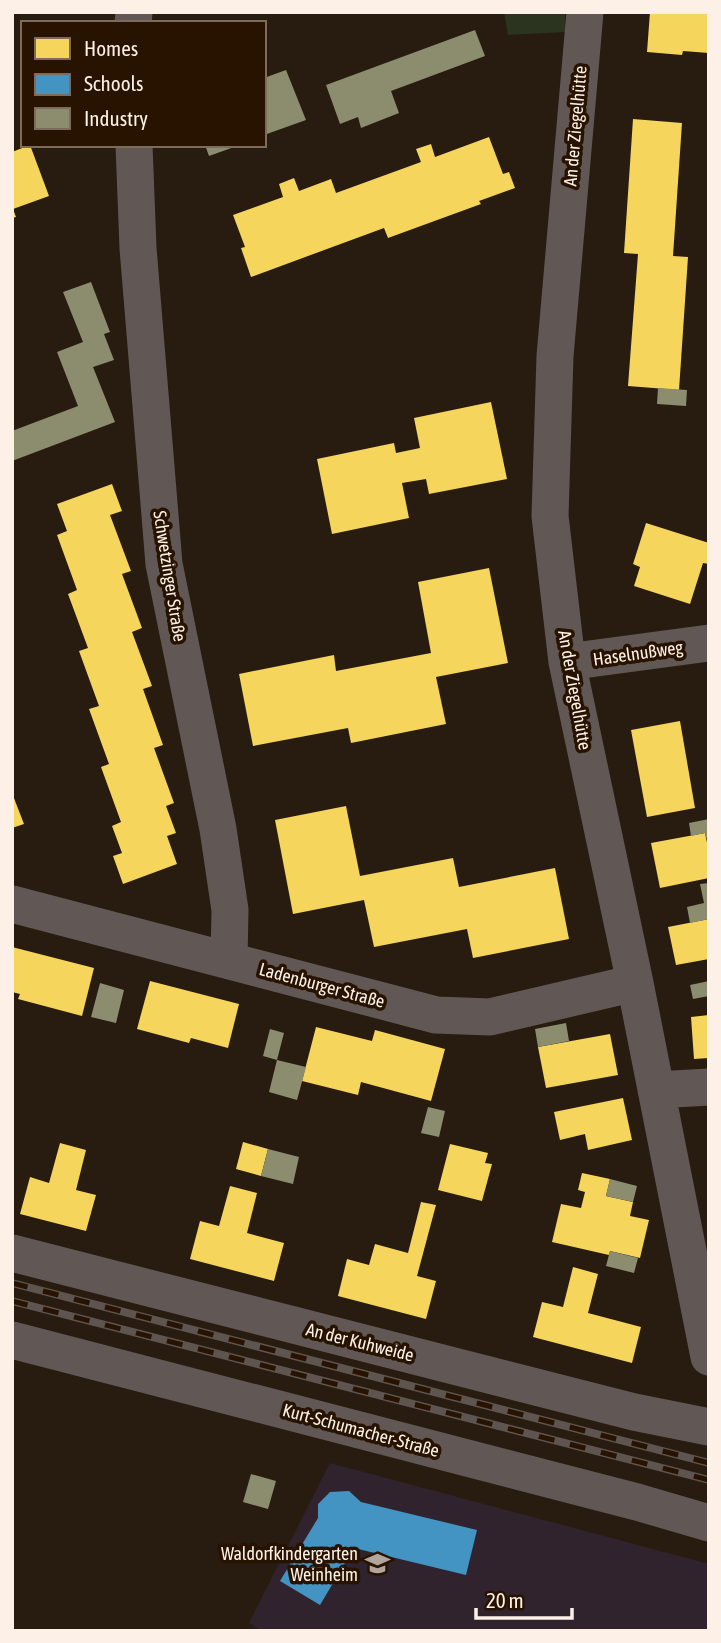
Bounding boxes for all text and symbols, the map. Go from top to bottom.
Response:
legend [21,21,266,147]
text: Homes [84,36,138,60]
street label: An der Ziegelhütte [559,65,591,187]
text: Schools [84,71,144,95]
text: Industry [84,106,148,130]
street label: Schwetzinger Straße [149,509,191,643]
street label: An der Ziegelhütte [554,629,596,751]
street label: Haselnußweg [592,636,685,670]
street label: Ladenburger Straße [257,958,387,1012]
street label: An der Kuhweide [304,1318,416,1366]
street label: Kurt-Schumacher-Straße [280,1399,442,1461]
place label: Waldorfkindergarten Weinheim [221,1543,358,1585]
school or university icon: Waldorfkindergarten Weinheim [364,1549,392,1577]
scale bar [476,1576,572,1620]
text: 20 m [486,1588,524,1612]

